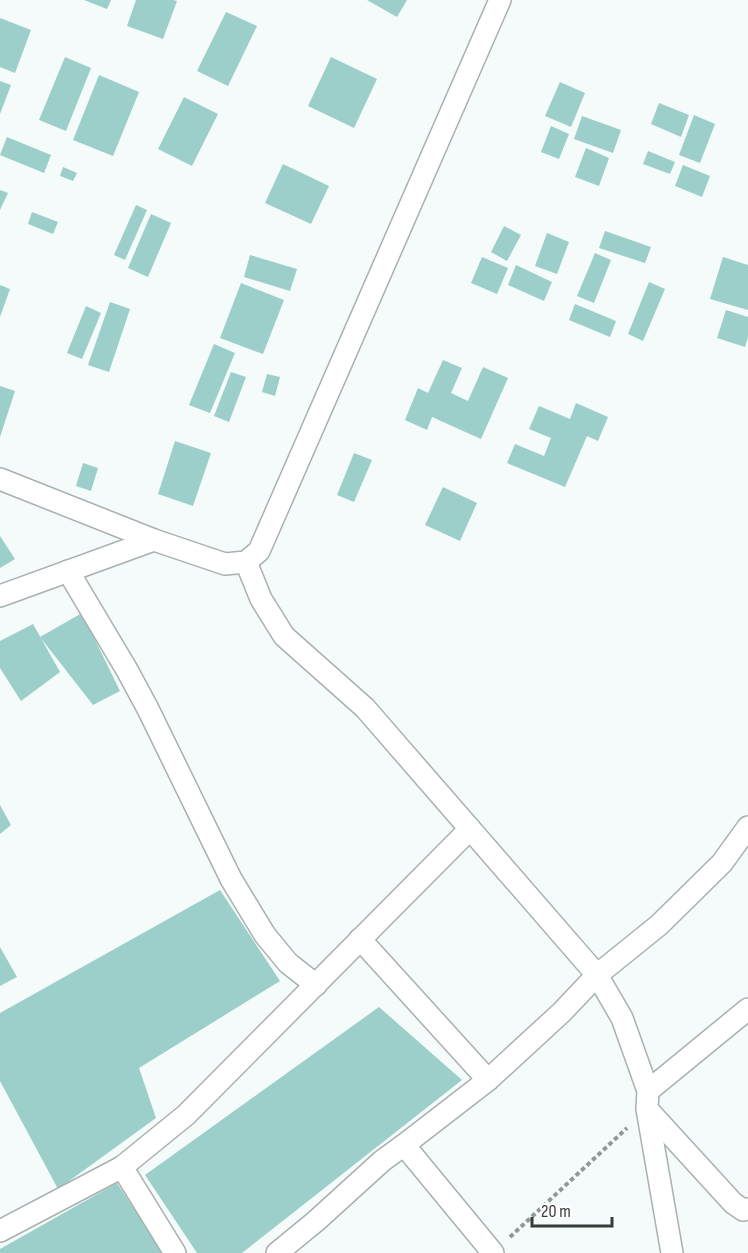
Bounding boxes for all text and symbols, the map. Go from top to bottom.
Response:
scale bar [532,1190,612,1228]
text: 20 m [541,1201,571,1222]

